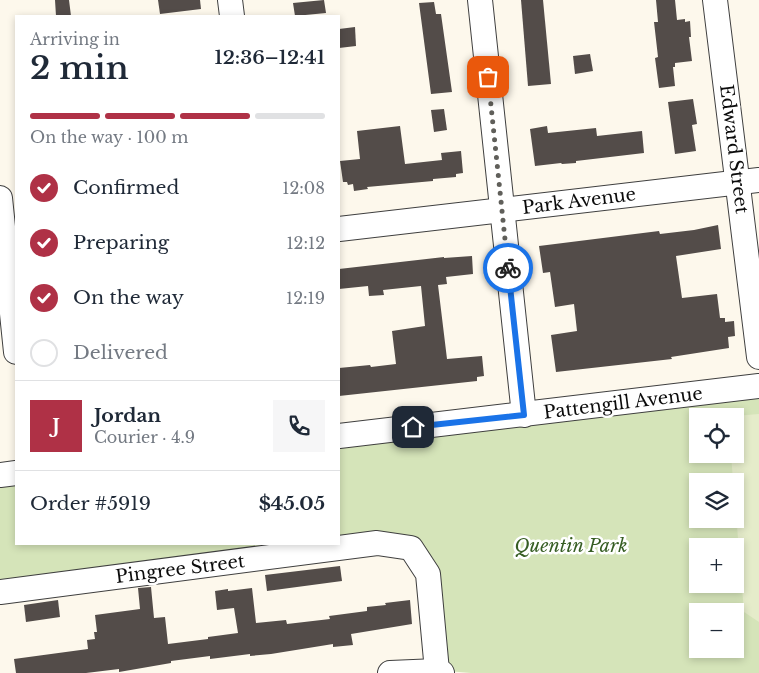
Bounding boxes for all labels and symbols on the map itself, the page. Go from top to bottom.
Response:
pin [467,56,509,98]
street label: Edward Street [715,83,753,215]
street label: Park Avenue [521,183,637,219]
courier [483,243,533,293]
street label: Pattengill Avenue [542,382,704,424]
pin [392,406,434,448]
park label: Quentin Park [515,535,627,557]
street label: Pingree Street [114,550,246,588]

